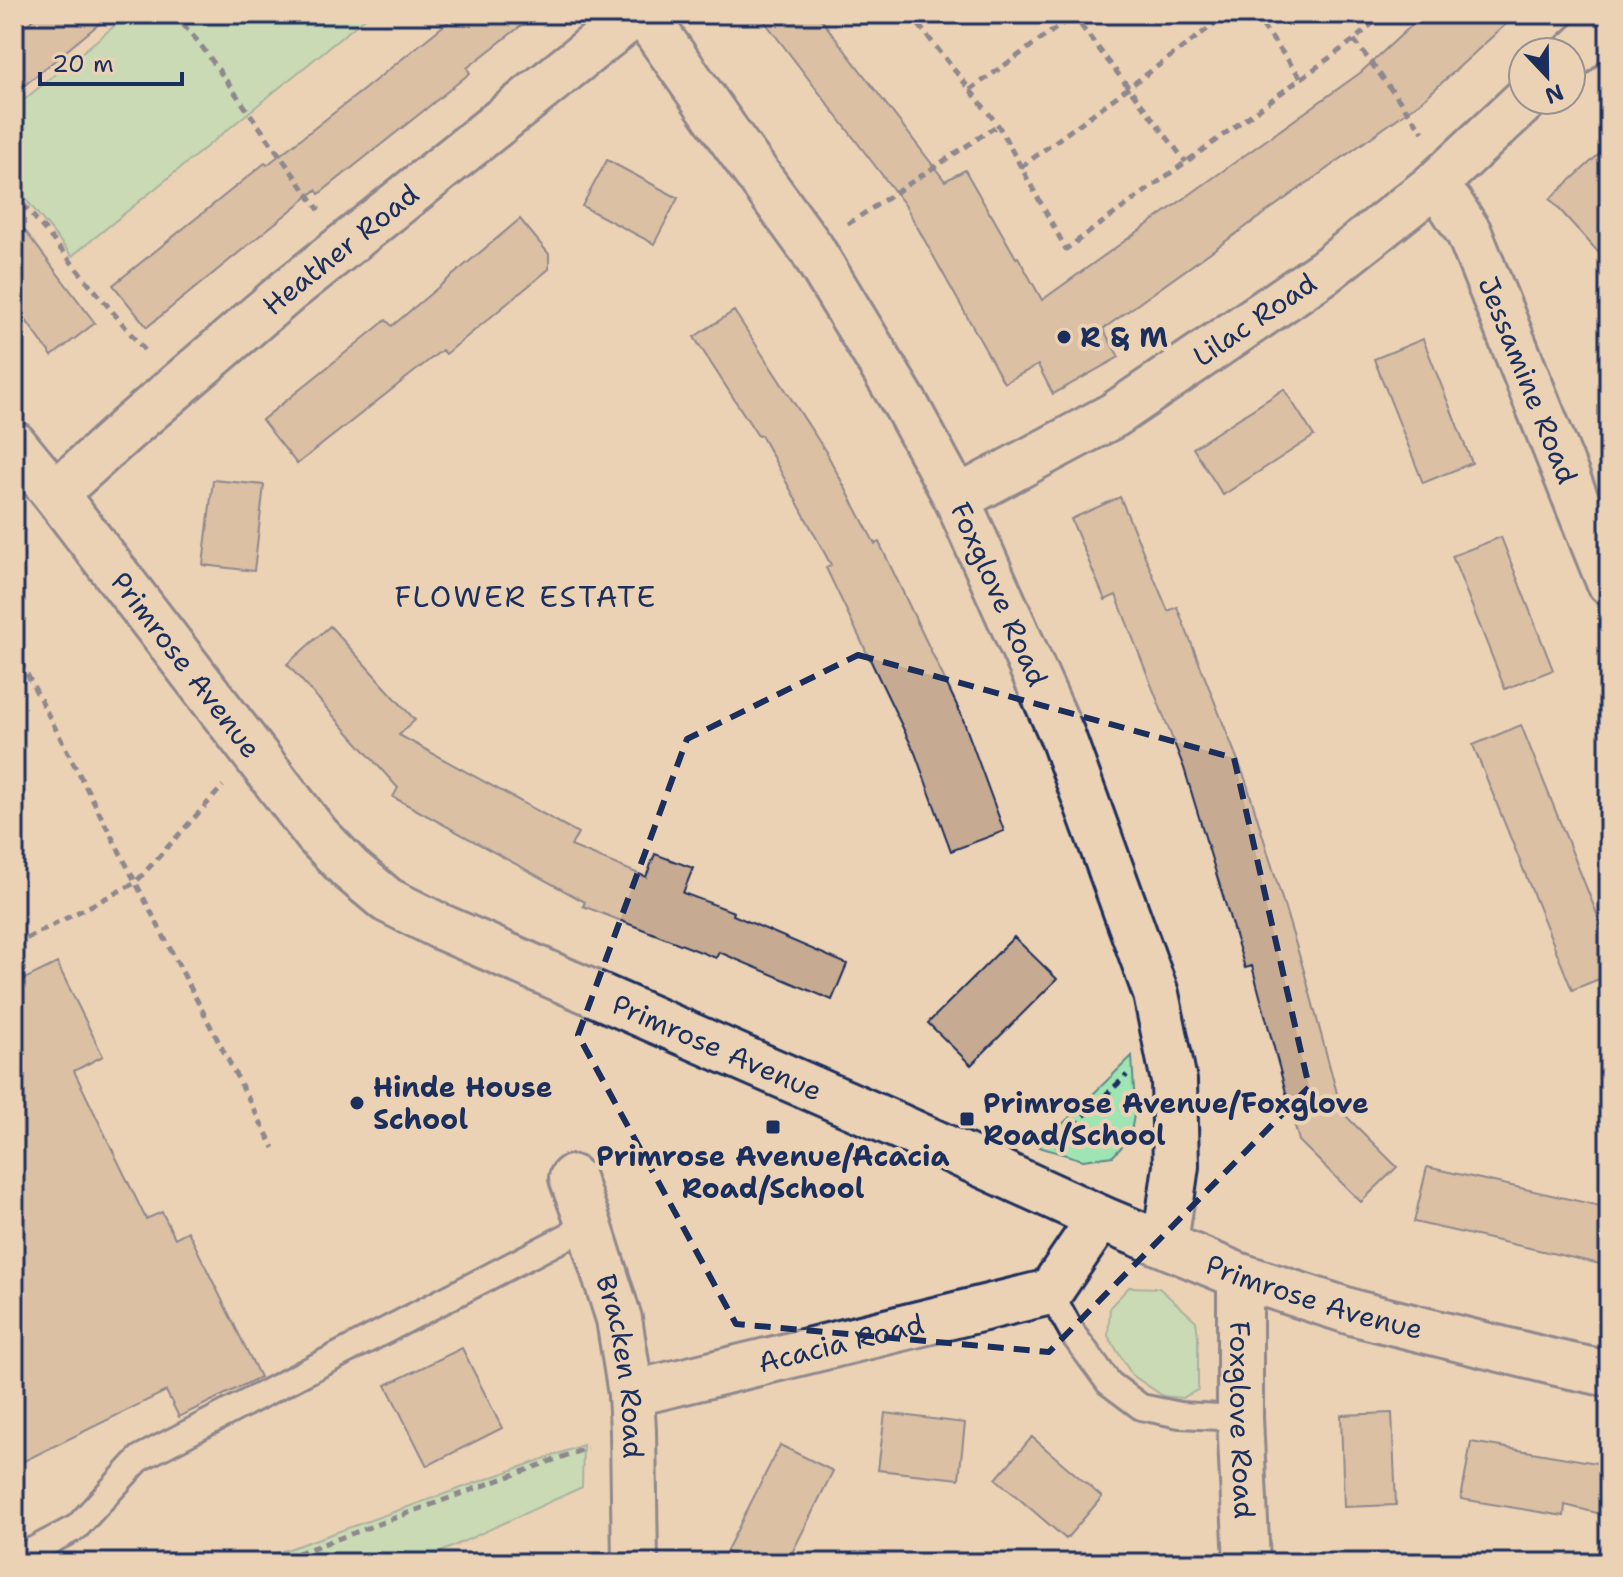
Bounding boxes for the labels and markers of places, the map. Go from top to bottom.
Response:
place label: R & M [1080,318,1168,356]
marker: R & M [1055,328,1073,346]
place label: Hinde House School [373,1068,553,1138]
place label: Primrose Avenue/Foxglove Road/School [983,1084,1369,1154]
marker: Hinde House School [348,1094,366,1112]
marker: Primrose Avenue/Foxglove Road/School [958,1110,976,1128]
marker: Primrose Avenue/Acacia Road/School [764,1118,782,1136]
place label: Primrose Avenue/Acacia Road/School [596,1137,950,1207]

